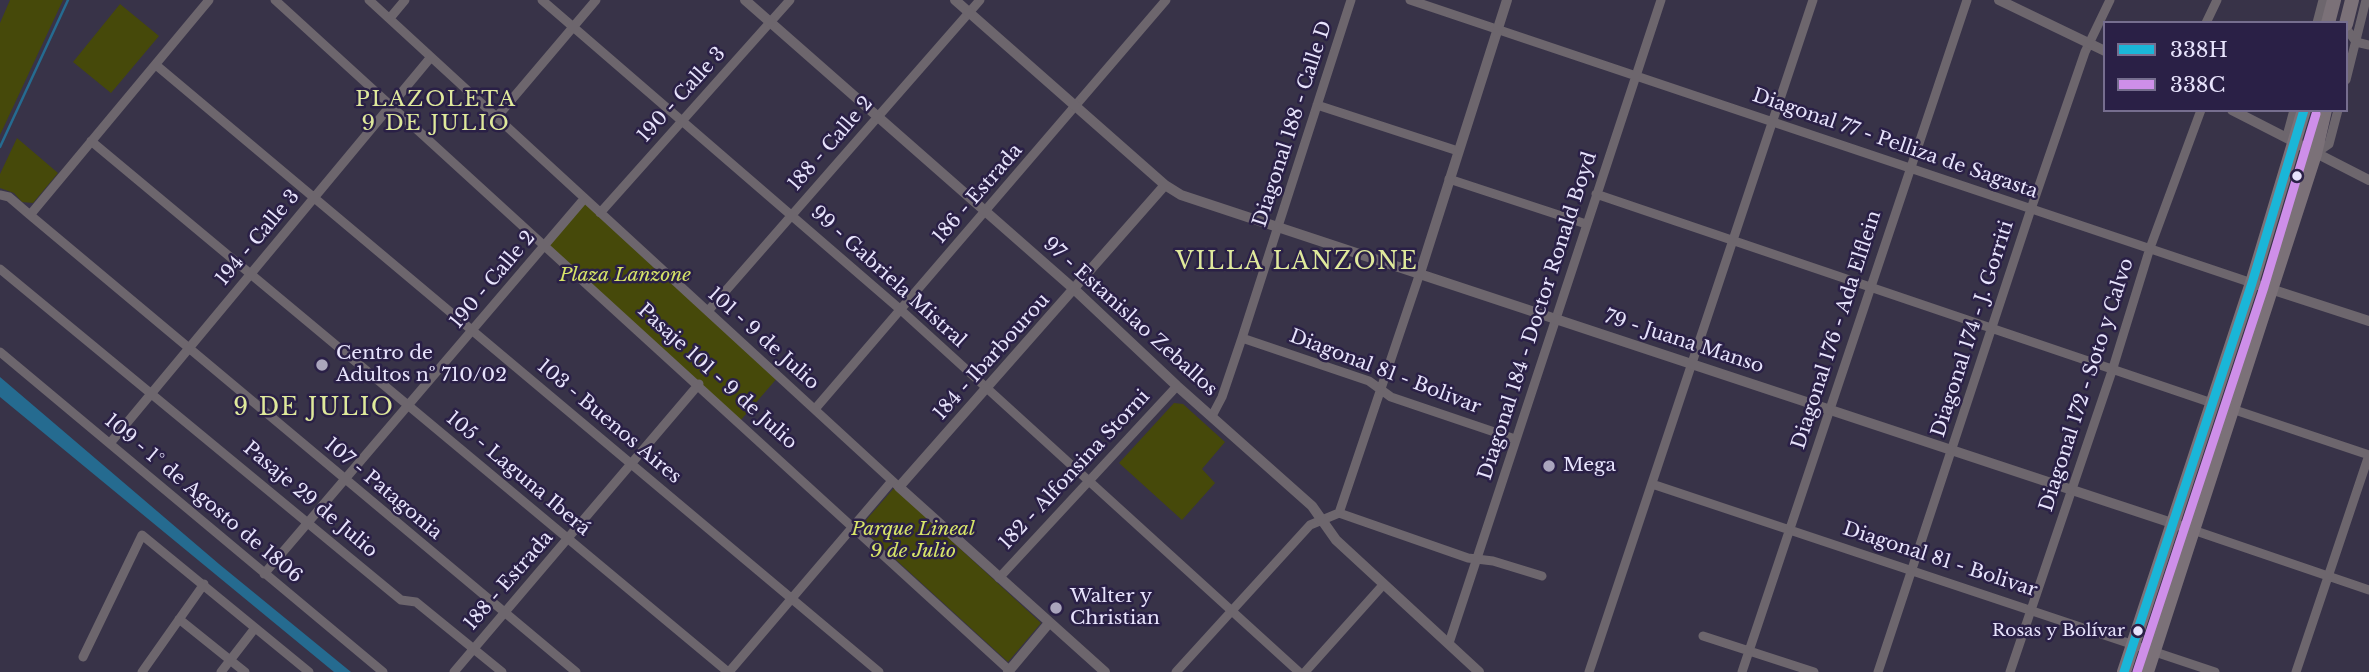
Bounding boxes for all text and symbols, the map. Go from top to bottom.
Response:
street label: Diagonal 188 - Calle D [1249,18,1337,230]
legend [2103,21,2348,112]
text: 338H [2170,37,2228,63]
street label: 190 - Calle 3 [633,43,731,147]
text: 338C [2170,72,2225,98]
street label: Diagonal 77 - Pelliza de Sagasta [1749,84,2041,204]
district label: PLAZOLETA 9 DE JULIO [356,87,516,137]
street label: 188 - Calle 2 [784,92,878,196]
street label: 186 - Estrada [929,140,1027,248]
street label: Diagonal 184 - Doctor Ronald Boyd [1474,149,1602,483]
unlabelled marker [2290,169,2304,183]
street label: 194 - Calle 3 [211,186,305,290]
street label: 99 - Gabriela Mistral [806,201,970,353]
street label: Diagonal 176 - Ada Elflein [1788,208,1886,452]
street label: Diagonal 174 - J. Gorriti [1927,218,2019,440]
street label: 190 - Calle 2 [446,227,540,333]
street label: 97 - Estanislao Zeballos [1038,233,1222,401]
district label: VILLA LANZONE [1177,249,1417,277]
street label: Diagonal 172 - Soto y Calvo [2035,255,2139,515]
park label: Plaza Lanzone [559,265,691,287]
street label: 101 - 9 de Julio [703,283,823,395]
street label: 184 - Ibarbourou [929,289,1055,425]
street label: Pasaje 101 - 9 de Julio [633,299,801,455]
street label: 79 - Juana Manso [1601,305,1767,379]
street label: Diagonal 81 - Bolivar [1286,325,1484,419]
place label: Centro de Adultos nº 710/02 [336,343,507,387]
street label: 103 - Buenos Aires [532,355,686,489]
marker: Centro de Adultos nº 710/02 [314,357,330,373]
street label: 182 - Alfonsina Storni [995,385,1155,555]
district label: 9 DE JULIO [235,395,393,423]
street label: 105 - Laguna Iberá [441,407,595,541]
street label: 109 - 1° de Agosto de 1806 [100,410,306,588]
street label: 107 - Patagonia [320,433,446,545]
street label: Pasaje 29 de Julio [238,437,382,563]
place label: Mega [1563,455,1616,477]
marker: Mega [1541,458,1557,474]
street label: Diagonal 81 - Bolivar [1840,518,2040,602]
park label: Parque Lineal 9 de Julio [851,519,975,563]
street label: 188 - Estrada [460,527,558,635]
place label: Walter y Christian [1070,586,1160,630]
marker: Walter y Christian [1048,600,1064,616]
place label: Rosas y Bolívar [1992,621,2125,641]
marker: Rosas y Bolívar [2131,624,2145,638]

